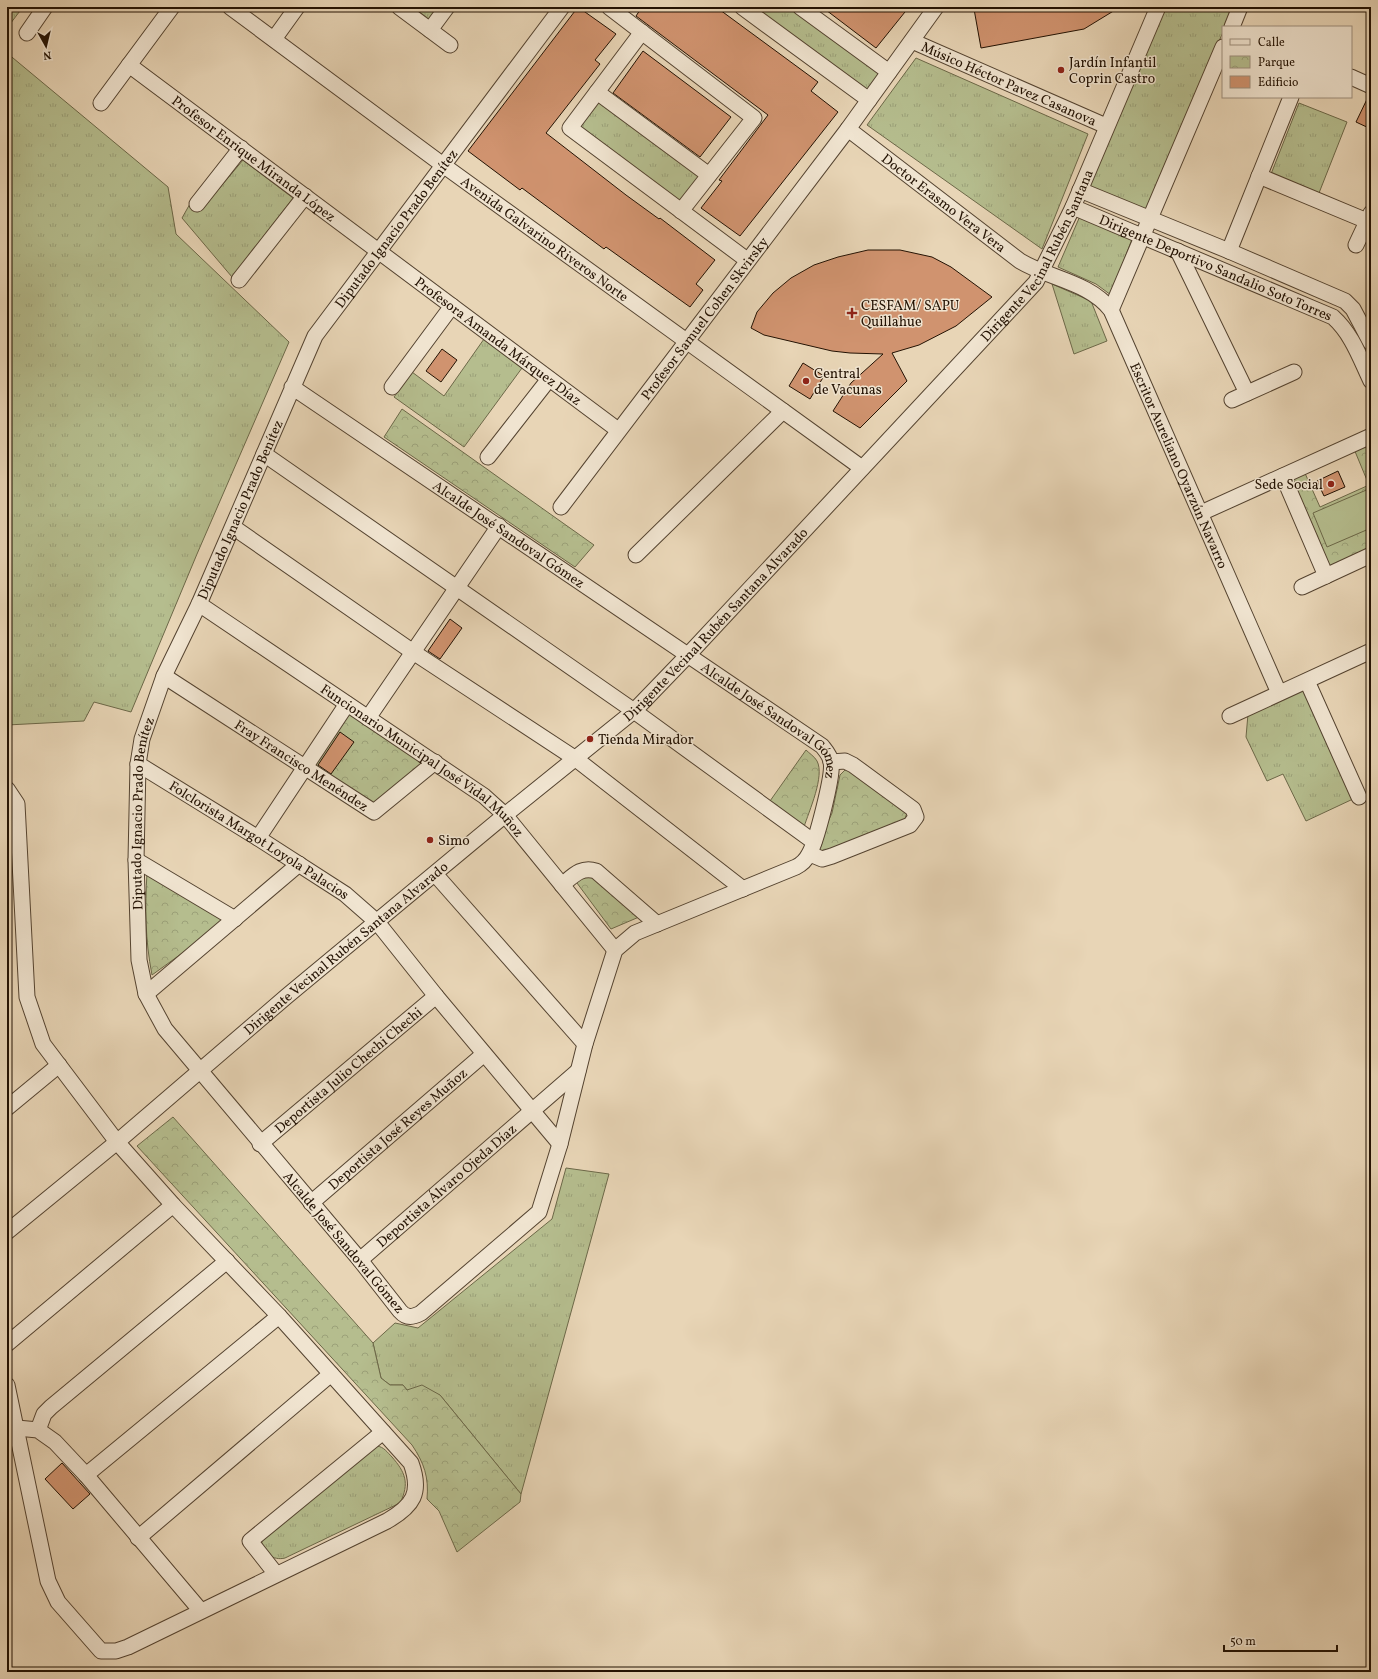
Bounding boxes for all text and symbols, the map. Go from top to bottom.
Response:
north arrow [26,26,66,66]
legend [1222,26,1352,98]
text: Calle [1258,35,1285,51]
street label: Músico Héctor Pavez Casanova [918,38,1099,132]
text: N [42,46,52,62]
place label: Jardín Infantil Coprin Castro [1069,54,1156,89]
text: Parque [1258,55,1295,71]
marker: Jardín Infantil Coprin Castro [1056,65,1066,75]
text: Edificio [1258,75,1298,91]
street label: Profesor Enrique Miranda López [167,92,339,227]
street label: Diputado Ignacio Prado Benítez [331,146,463,313]
street label: Doctor Erasmo Vera Vera [877,150,1009,258]
street label: Dirigente Vecinal Rubén Santana [977,167,1099,347]
street label: Avenida Galvarino Riveros Norte [456,173,632,307]
street label: Dirigente Deportivo Sandalio Soto Torres [1096,211,1335,326]
street label: Profesor Samuel Cohen Skvirsky [637,233,774,405]
street label: Profesora Amanda Márquez Díaz [410,273,585,410]
place label: CESFAM/ SAPU Quillahue [861,297,959,332]
marker: CESFAM/ SAPU Quillahue [846,307,858,319]
street label: Escritor Aureliano Oyarzún Navarro [1124,360,1231,572]
place label: Central de Vacunas [814,365,882,400]
marker: Central de Vacunas [801,376,811,386]
street label: Diputado Ignacio Prado Benítez [194,417,288,603]
place label: Sede Social [1254,476,1323,495]
street label: Alcalde José Sandoval Gómez [428,477,588,593]
marker: Sede Social [1326,479,1336,489]
street label: Dirigente Vecinal Rubén Santana Alvarado [620,524,813,727]
street label: Alcalde José Sandoval Gómez [697,659,840,780]
street label: Funcionario Municipal José Vidal Muñoz [316,680,527,842]
street label: Diputado Ignacio Prado Benítez [128,715,160,910]
street label: Fray Francisco Menéndez [230,716,371,817]
place label: Tienda Mirador [598,731,694,750]
marker: Tienda Mirador [585,734,595,744]
street label: Folclorista Margot Loyola Palacios [165,777,353,904]
place label: Simo [438,832,470,851]
marker: Simo [425,835,435,845]
street label: Dirigente Vecinal Rubén Santana Alvarado [240,858,453,1040]
street label: Deportista Julio Chechi Chechi [271,1004,427,1139]
street label: Deportista José Reyes Muñoz [325,1065,472,1195]
street label: Deportista Álvaro Ojeda Díaz [373,1120,521,1252]
street label: Alcalde José Sandoval Gómez [278,1168,408,1318]
scale bar [1224,1627,1337,1653]
text: 50 m [1230,1634,1256,1650]

